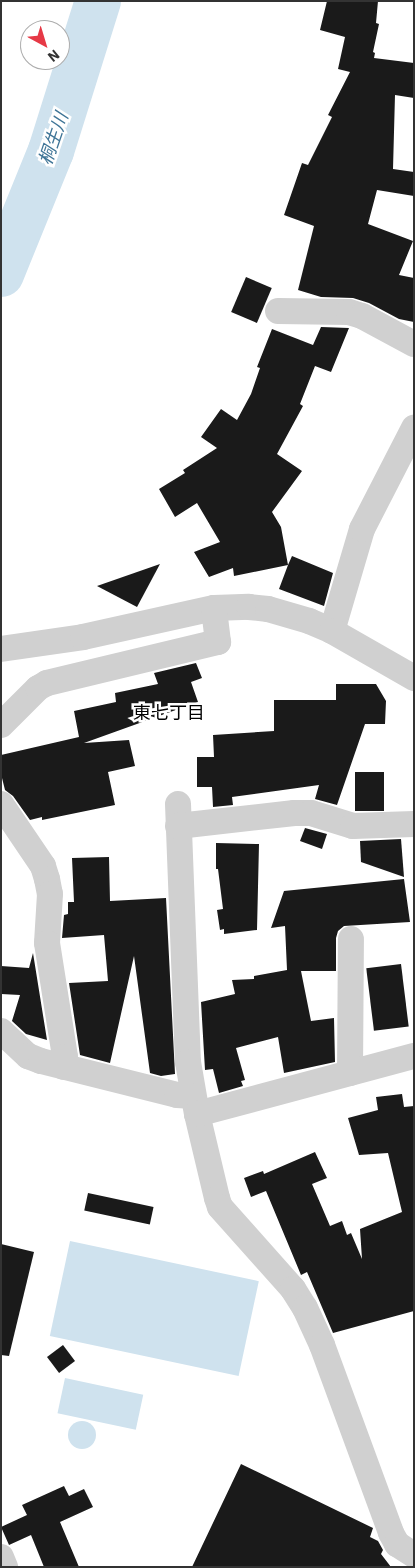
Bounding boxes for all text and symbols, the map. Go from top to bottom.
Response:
north arrow [20,20,70,70]
text: N [44,46,63,66]
water label: 桐生川 [35,110,73,168]
district label: 東七丁目 [133,702,205,724]

